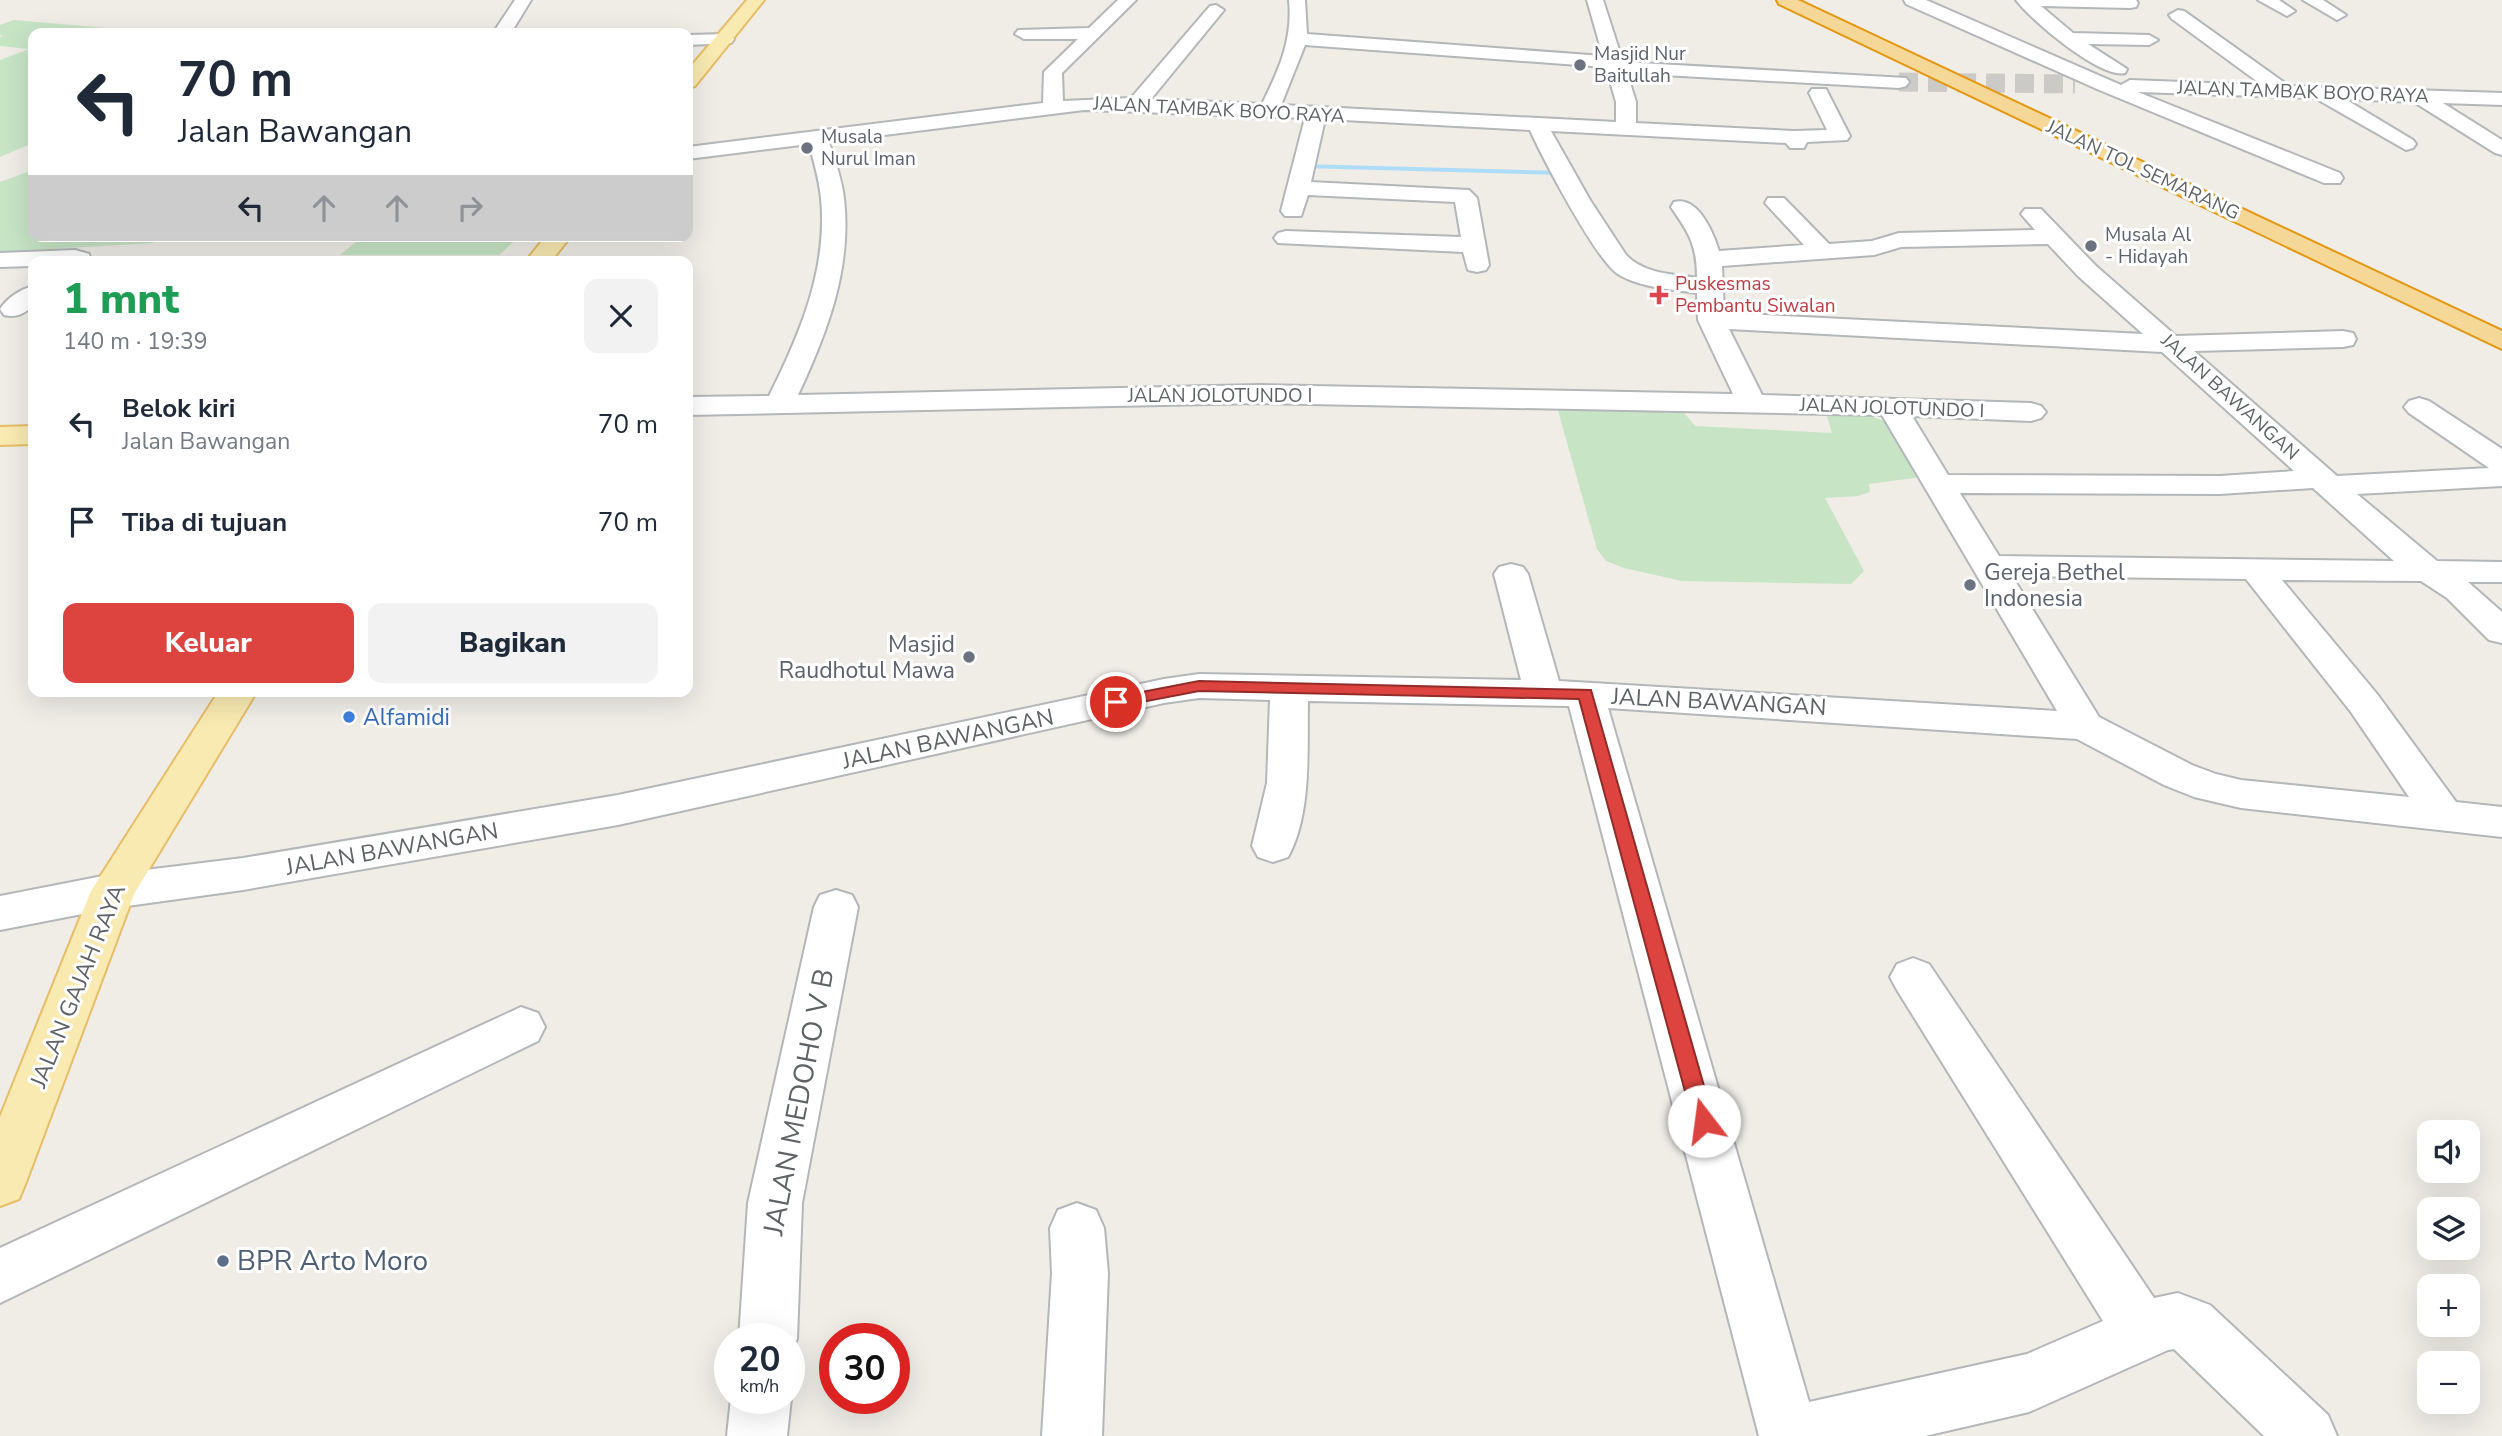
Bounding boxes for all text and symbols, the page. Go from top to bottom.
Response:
place label: Masjid Nur Baitullah [1594,41,1686,89]
text: 70 m [178,46,293,113]
icon: left [63,56,154,147]
marker: Masjid Nur Baitullah [1572,57,1588,73]
street label: JALAN TAMBAK BOYO RAYA [2176,75,2429,109]
street label: JALAN TAMBAK BOYO RAYA [1092,90,1346,130]
text: Jalan Bawangan [178,110,412,153]
street label: JALAN TOL SEMARANG [2041,113,2244,226]
place label: Musala Nurul Iman [821,124,916,172]
marker: Musala Nurul Iman [799,140,815,156]
icon: left [232,189,270,227]
icon: ahead [305,189,343,227]
icon: ahead [378,189,416,227]
icon: right [451,189,489,227]
place label: Musala Al - Hidayah [2105,222,2192,270]
marker: Musala Al - Hidayah [2083,238,2099,254]
text: 1 mnt [63,271,179,328]
place label: Puskesmas Pembantu Siwalan [1675,271,1836,319]
button: close [584,279,658,353]
marker: Puskesmas Pembantu Siwalan [1649,285,1669,305]
text: 140 m · 19:39 [63,326,208,357]
street label: JALAN BAWANGAN [2155,327,2305,466]
street label: JALAN JOLOTUNDO I [1127,383,1312,409]
text: Belok kiri [122,391,235,426]
street label: JALAN JOLOTUNDO I [1798,392,1985,424]
icon: left [63,405,101,443]
text: 70 m [598,407,658,442]
text: Jalan Bawangan [122,426,290,457]
icon: arrive [63,503,101,541]
text: Tiba di tujuan [122,505,287,540]
text: 70 m [598,505,658,540]
place label: Gereja Bethel Indonesia [1984,557,2125,614]
marker: Gereja Bethel Indonesia [1962,577,1978,593]
button: Keluar [63,603,354,683]
button: Bagikan [368,603,658,683]
place label: Masjid Raudhotul Mawa [779,629,955,686]
marker: Masjid Raudhotul Mawa [961,649,977,665]
pin [1086,672,1146,732]
street label: JALAN BAWANGAN [1610,681,1827,723]
icon: arrive [1097,683,1135,721]
street label: JALAN BAWANGAN [839,701,1056,777]
place label: Alfamidi [363,702,450,733]
marker: Alfamidi [341,709,357,725]
street label: JALAN BAWANGAN [282,815,501,883]
street label: JALAN GAJAH RAYA [23,879,133,1093]
street label: JALAN MEDOHO V B [754,966,843,1239]
position arrow [1667,1084,1741,1158]
map controls [2417,1120,2480,1414]
button: sound [2417,1120,2480,1183]
button: layers [2417,1197,2480,1260]
place label: BPR Arto Moro [237,1242,428,1280]
marker: BPR Arto Moro [215,1253,231,1269]
button: + [2417,1274,2480,1337]
speed limit sign: 30 [819,1323,910,1414]
text: 20 [738,1336,781,1383]
button: − [2417,1351,2480,1414]
text: km/h [740,1374,779,1398]

